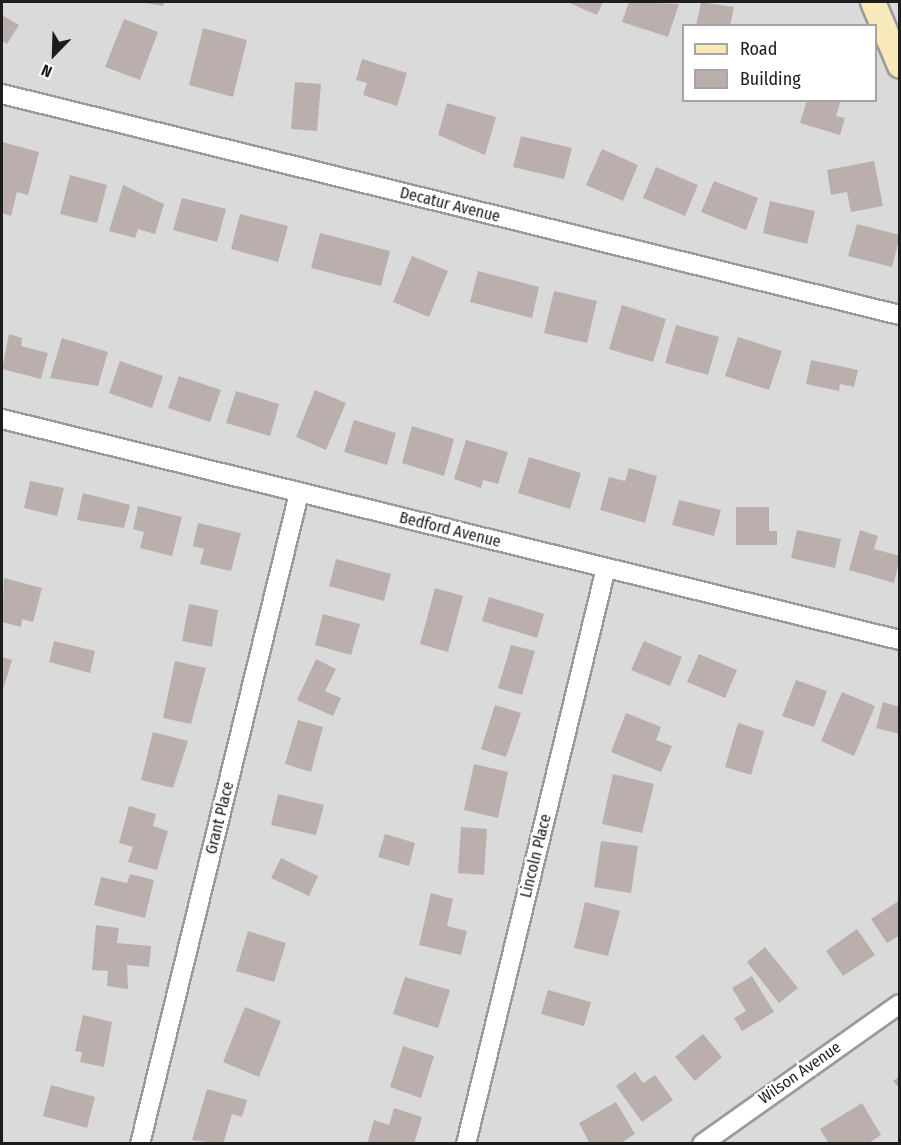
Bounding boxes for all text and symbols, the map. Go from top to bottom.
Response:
north arrow [24,24,84,84]
legend [682,24,877,102]
text: Road [740,38,777,60]
text: N [39,60,55,82]
text: Building [740,68,801,90]
street label: Decatur Avenue [398,183,502,227]
street label: Bedford Avenue [397,508,503,552]
street label: Grant Place [202,780,238,856]
street label: Lincoln Place [516,812,556,900]
street label: Wilson Avenue [755,1038,845,1108]

